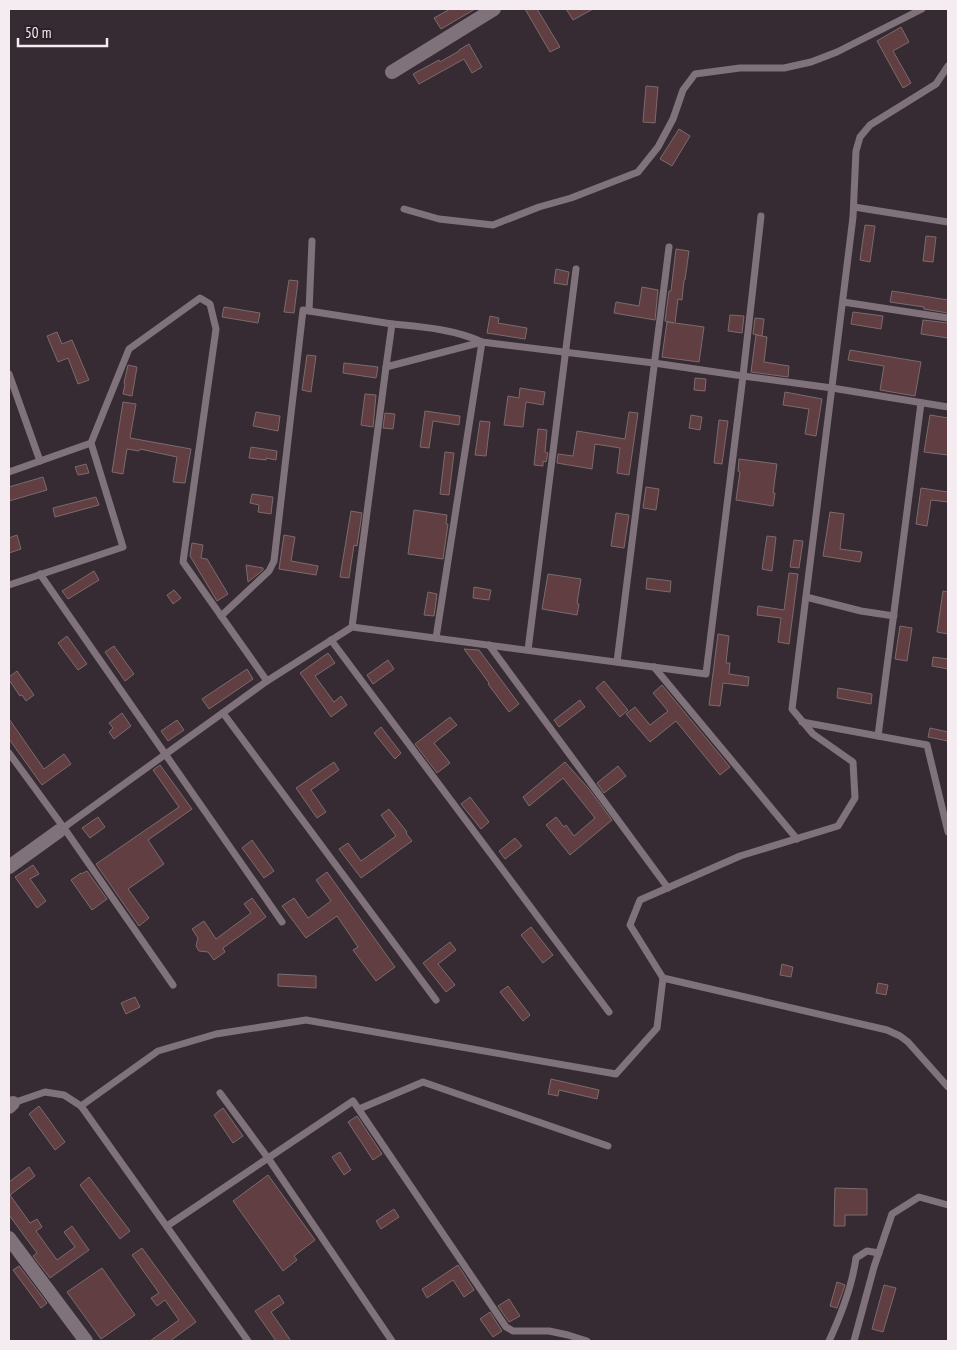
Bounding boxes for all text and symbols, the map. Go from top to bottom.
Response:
scale bar [18,15,106,47]
text: 50 m [25,23,51,42]

